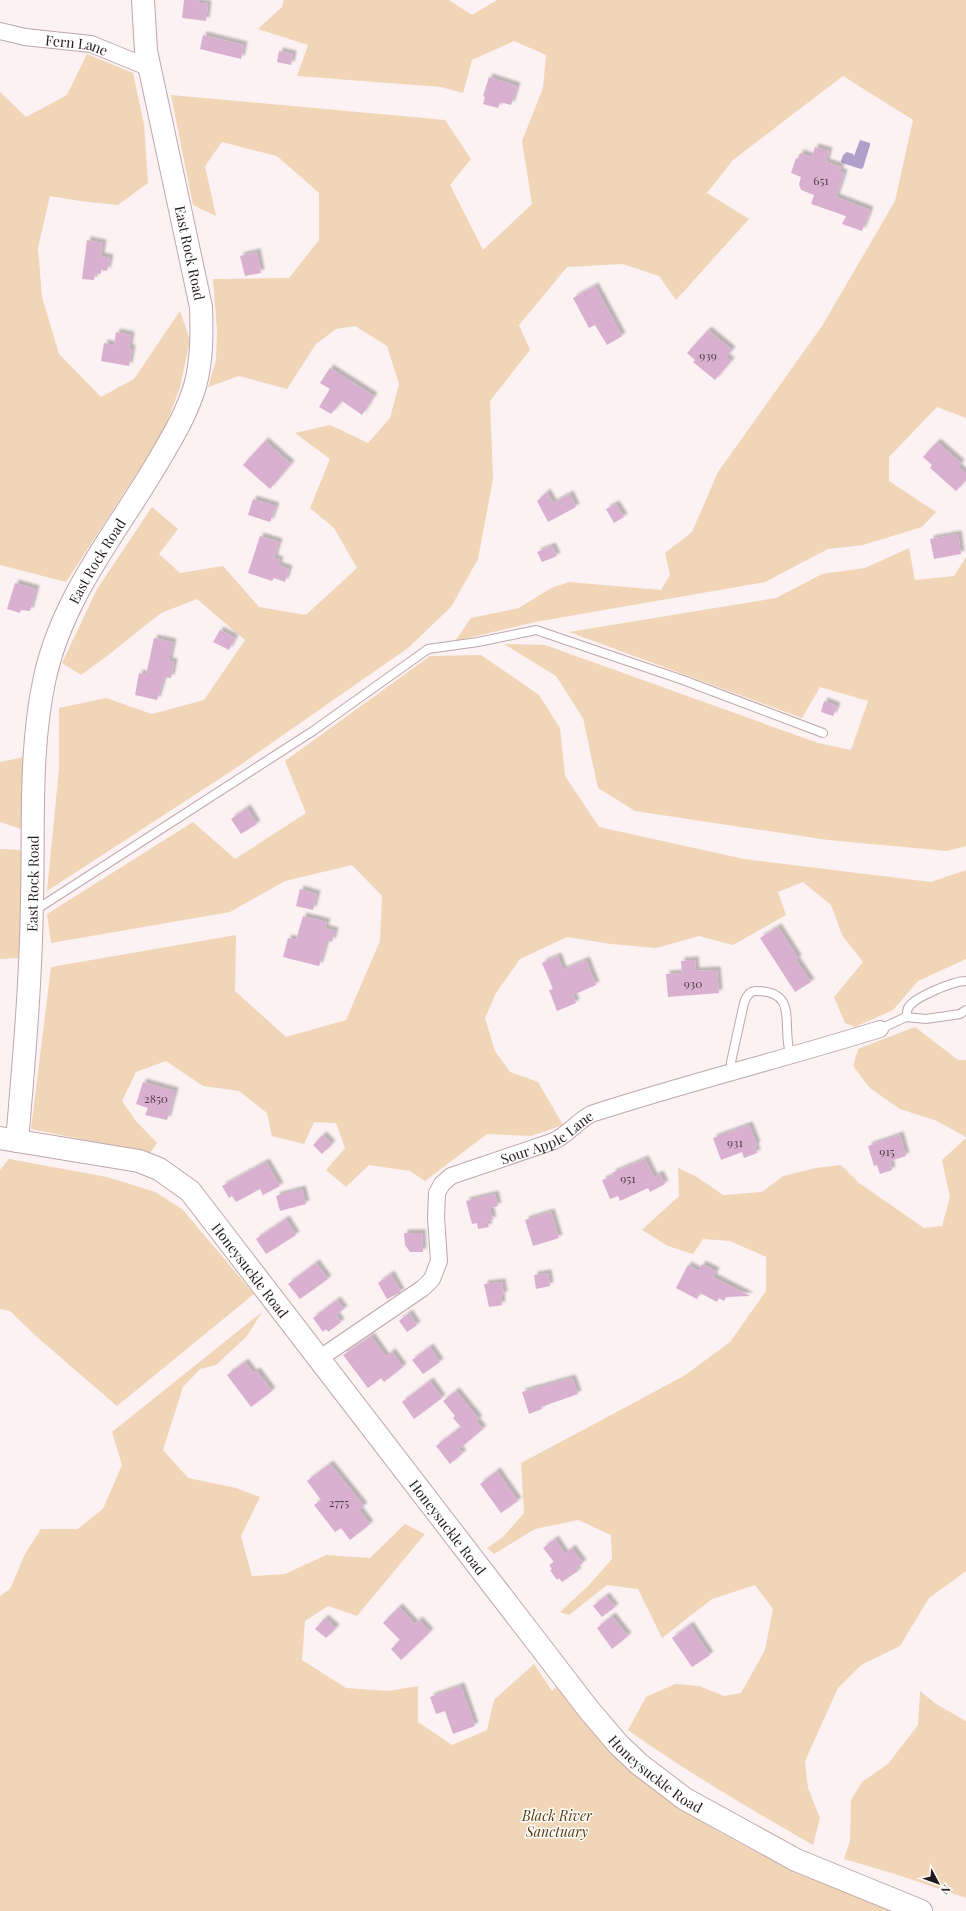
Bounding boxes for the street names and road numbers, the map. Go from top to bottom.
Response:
street label: Fern Lane [44,30,111,59]
street label: East Rock Road [171,204,209,302]
street label: East Rock Road [64,515,129,607]
street label: East Rock Road [22,835,42,932]
street label: Sour Apple Lane [498,1106,596,1168]
street label: Honeysuckle Road [208,1218,293,1321]
street label: Honeysuckle Road [406,1475,491,1578]
street label: Honeysuckle Road [605,1731,706,1816]

